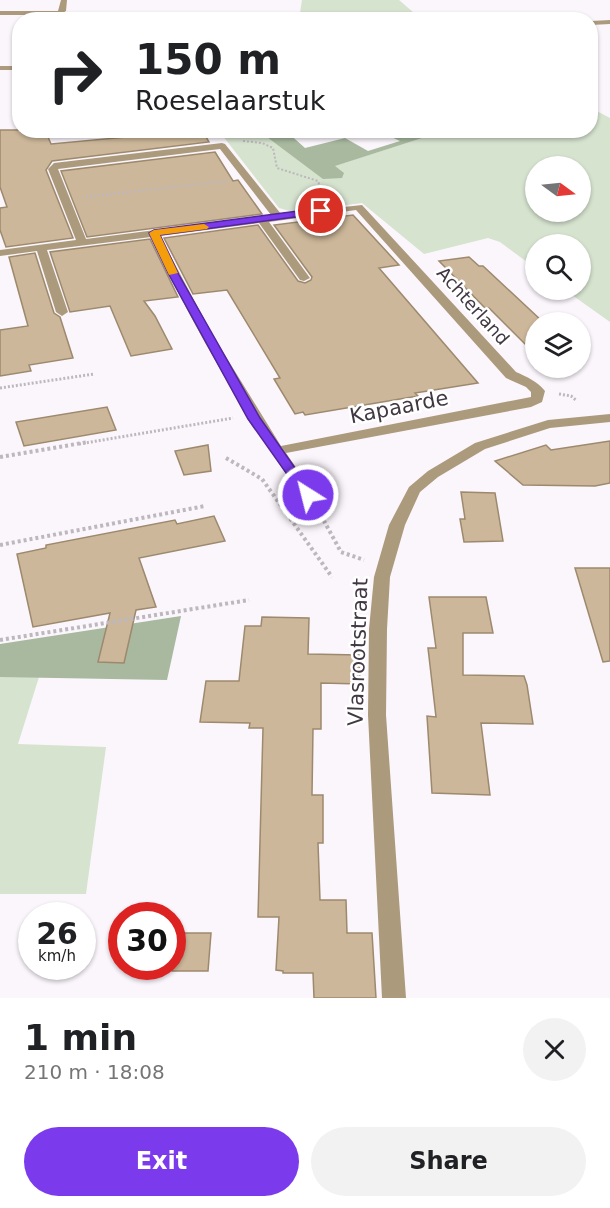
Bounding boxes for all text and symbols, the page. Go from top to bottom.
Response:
text: 150 m [135,35,281,84]
icon: right [36,36,114,114]
text: Roeselaarstuk [135,85,325,116]
north arrow [525,156,591,222]
map controls [525,156,591,378]
pin [295,185,346,236]
icon: arrive [304,194,337,227]
button: search [525,234,591,300]
street label: Achterland [433,262,514,349]
button: layers [525,312,591,378]
street label: Kapaarde [348,386,450,428]
position arrow [276,463,340,527]
street label: Vlasrootstraat [343,578,373,726]
speed limit sign: 30 [108,902,186,980]
text: 26 [36,916,78,951]
text: km/h [38,947,76,965]
text: 1 min [24,1017,137,1058]
button: close [523,1018,586,1081]
text: 210 m · 18:08 [24,1060,165,1084]
button: Exit [24,1127,299,1196]
button: Share [311,1127,586,1196]

